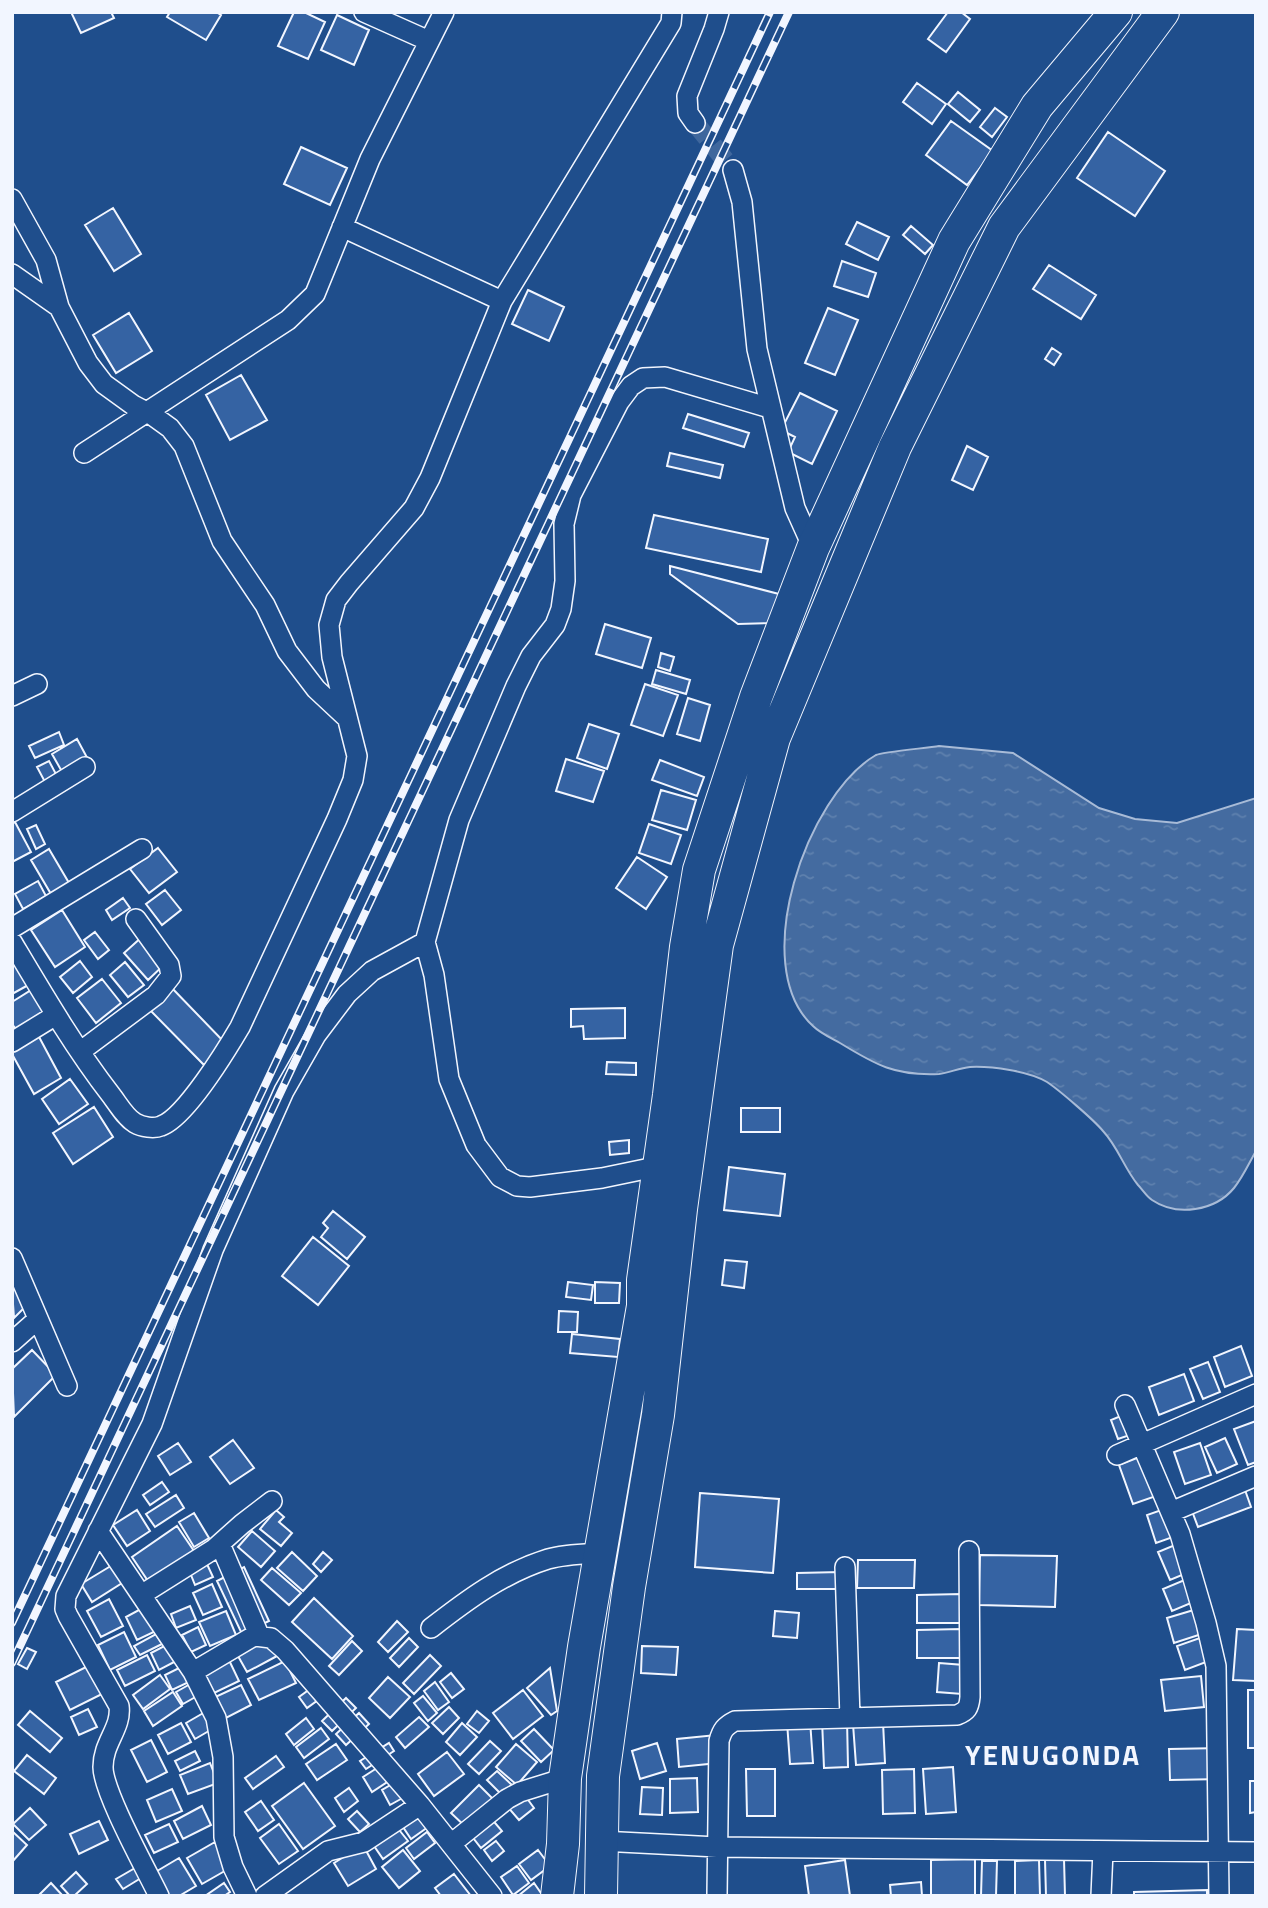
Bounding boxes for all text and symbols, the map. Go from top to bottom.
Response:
district label: YENUGONDA [965,1733,1141,1776]

